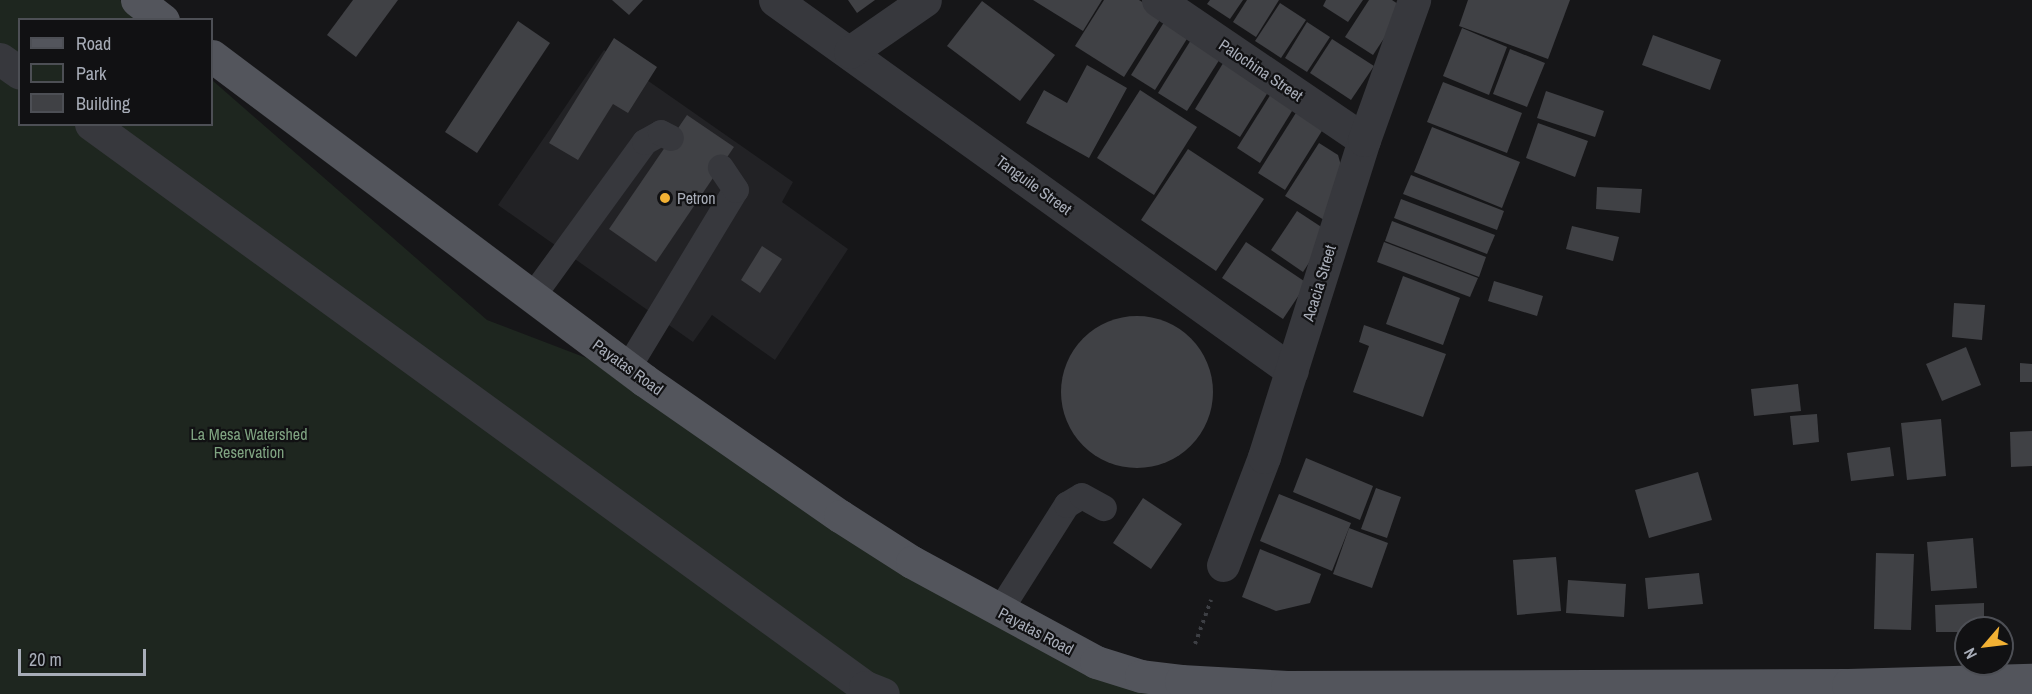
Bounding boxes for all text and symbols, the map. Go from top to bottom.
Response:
legend [18,18,213,126]
text: Road [76,31,111,56]
street label: Palochina Street [1215,35,1307,105]
text: Park [76,61,106,86]
text: Building [76,91,130,116]
street label: Tanguile Street [993,151,1075,219]
place label: Petron [677,188,716,208]
marker: Petron [658,191,672,205]
street label: Acacia Street [1298,243,1340,323]
street label: Payatas Road [589,335,667,399]
park label: La Mesa Watershed Reservation [191,424,307,462]
street label: Payatas Road [995,603,1077,659]
north arrow [1954,616,2014,676]
scale bar [21,637,148,675]
text: N [1958,644,1982,663]
text: 20 m [29,647,62,672]

